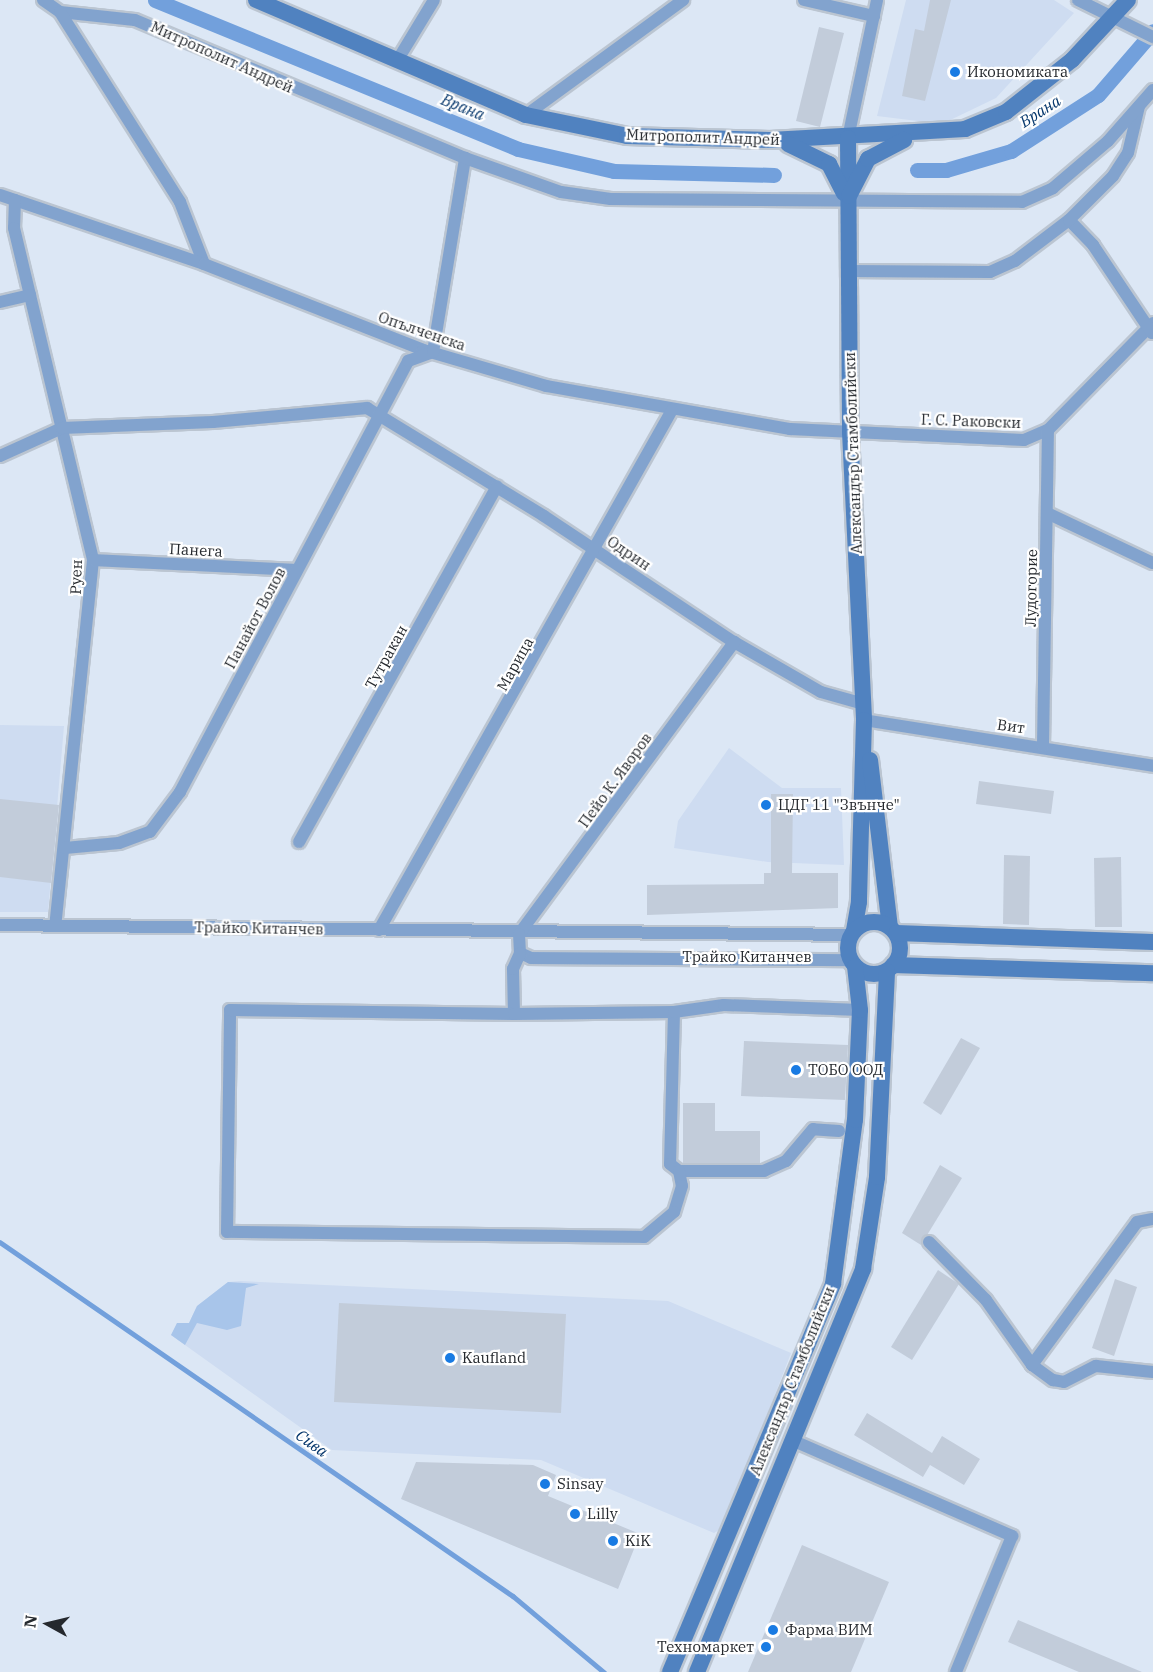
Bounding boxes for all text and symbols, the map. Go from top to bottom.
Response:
street label: Митрополит Андрей [148,17,296,97]
place label: Икономиката [967,63,1068,81]
marker: Икономиката [948,65,962,79]
water label: Врана [439,90,487,124]
water label: Врана [1016,91,1064,131]
street label: Митрополит Андрей [626,125,780,149]
street label: Опълченска [376,308,468,354]
street label: Александър Стамболийски [840,352,866,554]
street label: Г. С. Раковски [921,410,1021,432]
street label: Одрин [604,532,654,574]
street label: Панега [169,540,223,560]
street label: Лудогорие [1021,549,1041,627]
street label: Руен [66,559,86,595]
street label: Панайот Волов [221,564,289,672]
street label: Тутракан [361,622,411,692]
street label: Марица [493,634,537,694]
street label: Вит [996,715,1026,737]
street label: Пейо К. Яворов [575,729,655,831]
place label: ЦДГ 11 "Звънче" [778,796,900,814]
marker: ЦДГ 11 "Звънче" [759,798,773,812]
street label: Трайко Китанчев [194,918,324,938]
street label: Трайко Китанчев [682,948,812,966]
place label: ТОБО ООД [808,1061,883,1079]
marker: ТОБО ООД [789,1063,803,1077]
street label: Александър Стамболийски [746,1284,838,1478]
place label: Kaufland [462,1349,526,1367]
marker: Kaufland [443,1351,457,1365]
water label: Сива [292,1425,332,1461]
place label: Sinsay [557,1475,603,1493]
marker: Sinsay [538,1477,552,1491]
place label: Lilly [587,1505,618,1523]
marker: Lilly [568,1507,582,1521]
place label: KiK [625,1532,651,1550]
marker: KiK [606,1534,620,1548]
north arrow [18,1594,78,1654]
text: N [19,1614,41,1629]
place label: Фарма ВИМ [785,1621,873,1639]
marker: Фарма ВИМ [766,1623,780,1637]
place label: Техномаркет [657,1638,754,1656]
marker: Техномаркет [759,1640,773,1654]

